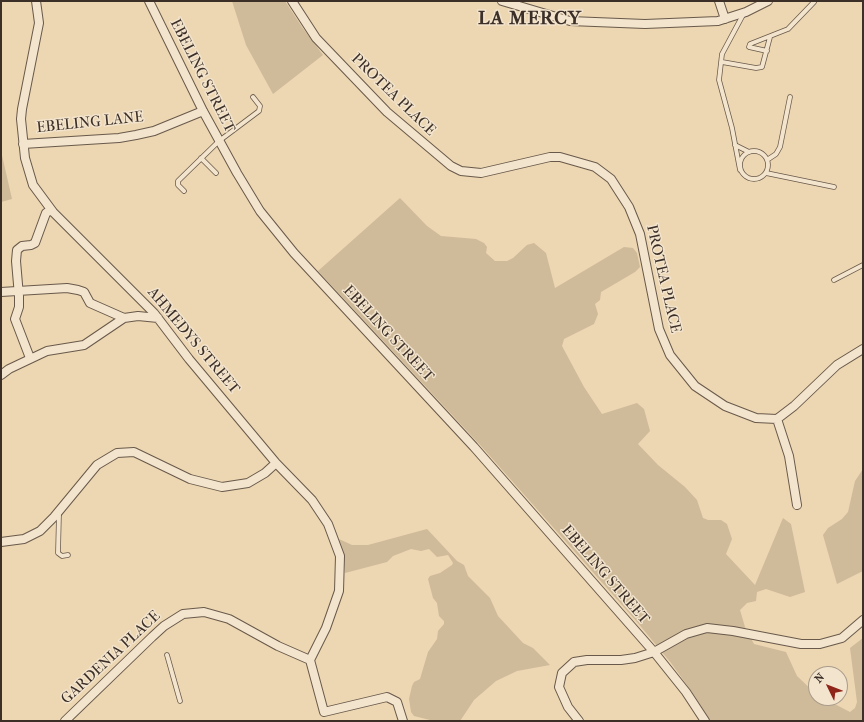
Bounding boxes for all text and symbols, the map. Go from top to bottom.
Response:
district label: LA MERCY [478,8,582,30]
street label: EBELING STREET [166,16,238,136]
street label: PROTEA PLACE [347,50,439,140]
street label: EBELING LANE [36,108,144,138]
street label: PROTEA PLACE [642,223,684,335]
street label: EBELING STREET [339,282,437,386]
street label: AHMEDYS STREET [143,284,243,398]
street label: EBELING STREET [557,522,653,628]
street label: GARDENIA PLACE [58,608,164,708]
north arrow [808,666,848,706]
text: N [812,671,827,686]

